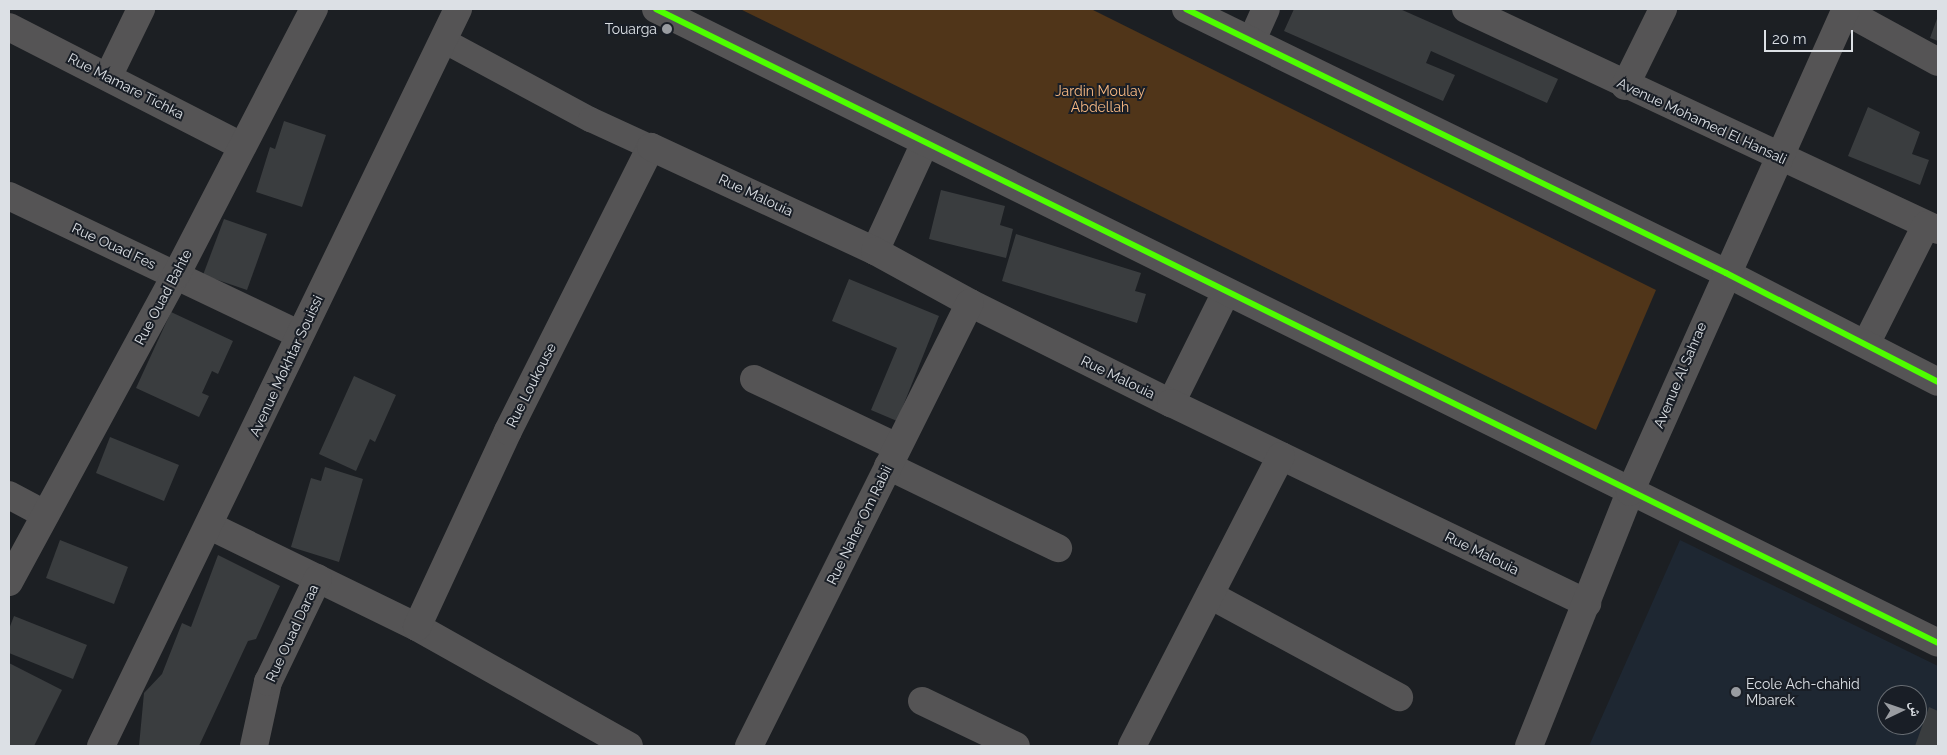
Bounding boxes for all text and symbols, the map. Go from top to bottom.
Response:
scale bar [1767,20,1856,52]
place label: Touarga [605,21,657,37]
marker: Touarga [661,23,673,35]
text: 20 m [1772,30,1807,48]
street label: Rue Mamare Tichka [65,49,187,123]
street label: Avenue Mohamed El Hansali [1614,74,1790,168]
park label: Jardin Moulay Abdellah [1055,83,1145,115]
street label: Rue Malouia [716,170,796,220]
street label: Rue Ouad Fes [69,219,159,273]
street label: Rue Ouad Bahte [131,246,195,348]
street label: Avenue Mokhtar Souissi [246,293,326,439]
street label: Avenue Al Sahrae [1650,319,1710,431]
street label: Rue Loukouse [503,340,559,430]
street label: Rue Malouia [1078,352,1158,402]
street label: Rue Naher Om Rabii [823,463,895,587]
street label: Rue Malouia [1442,528,1522,578]
street label: Rue Ouad Daraa [262,582,322,684]
place label: Ecole Ach-chahid Mbarek [1746,676,1860,709]
north arrow [1877,685,1927,735]
marker: Ecole Ach-chahid Mbarek [1730,686,1742,698]
text: ش [1908,701,1924,717]

